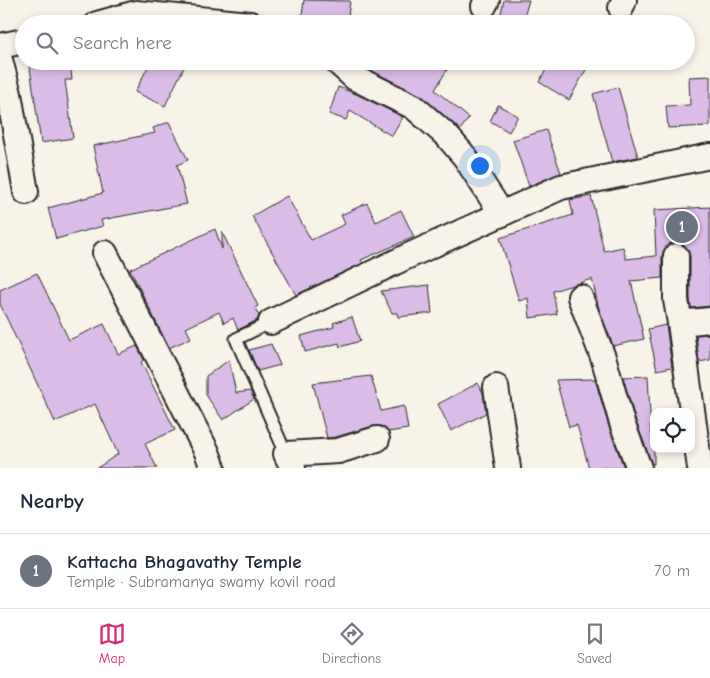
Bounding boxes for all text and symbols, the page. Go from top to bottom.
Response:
search box [15,15,695,70]
icon: search [33,29,61,57]
text: Search here [73,32,172,54]
your location [467,153,493,179]
pin: 1 [666,208,698,246]
map controls [650,408,695,453]
button: locate [650,408,695,453]
text: Nearby [20,489,84,513]
text: Kattacha Bhagavathy Temple [67,551,301,573]
text: 1 [33,562,39,580]
text: 70 m [654,562,690,580]
text: Temple · Subramanya swamy kovil road [67,573,336,591]
tab: Map [98,620,126,667]
tab: Directions [322,620,381,667]
tab: Saved [577,620,612,667]

